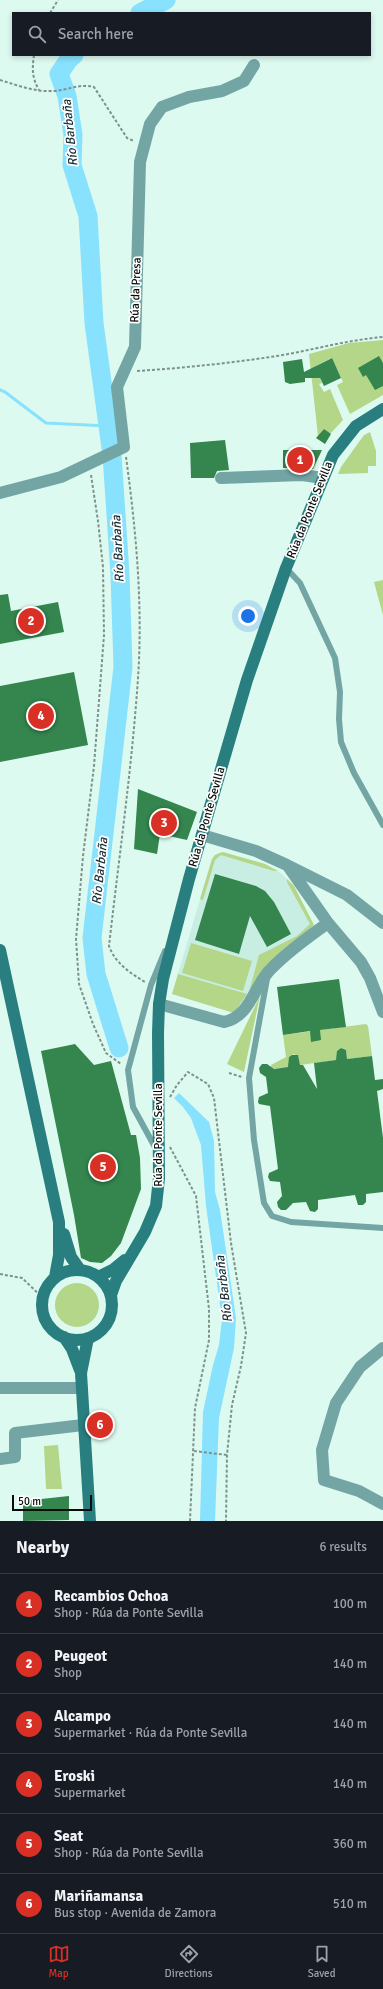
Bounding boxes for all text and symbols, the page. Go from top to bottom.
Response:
search box [12,12,371,56]
icon: search [26,23,48,45]
text: Search here [58,25,134,43]
water label: Río Barbaña [58,98,81,167]
street label: Rúa da Presa [127,257,145,323]
pin: 1 [287,445,313,475]
street label: Rúa da Ponte Sevilla [284,459,336,561]
water label: Río Barbaña [108,515,128,583]
pin: 2 [18,606,44,636]
your location [238,606,258,626]
pin: 4 [28,701,54,731]
street label: Rúa da Ponte Sevilla [186,765,228,869]
pin: 3 [151,808,177,838]
water label: Río Barbaña [89,836,112,905]
street label: Rúa da Ponte Sevilla [151,1083,166,1187]
pin: 5 [90,1152,116,1182]
water label: Río Barbaña [212,1254,236,1323]
pin: 6 [87,1410,113,1440]
scale bar [12,1493,92,1512]
text: 50 m [18,1495,41,1508]
text: Nearby [16,1537,69,1558]
text: 6 results [319,1539,367,1555]
text: Recambios Ochoa [54,1587,168,1605]
text: 1 [25,1596,33,1612]
text: 100 m [333,1596,367,1612]
text: Shop · Rúa da Ponte Sevilla [54,1605,204,1621]
text: Peugeot [54,1647,107,1665]
text: 2 [25,1656,33,1672]
text: 140 m [333,1656,367,1672]
text: Shop [54,1665,82,1681]
text: Alcampo [54,1707,111,1725]
text: 3 [25,1716,33,1732]
text: 140 m [333,1716,367,1732]
text: Supermarket · Rúa da Ponte Sevilla [54,1725,247,1741]
text: Eroski [54,1767,95,1785]
text: 4 [25,1776,33,1792]
text: 140 m [333,1776,367,1792]
text: Supermarket [54,1785,126,1801]
text: Seat [54,1827,83,1845]
text: 5 [25,1836,33,1852]
text: 360 m [333,1836,367,1852]
text: Shop · Rúa da Ponte Sevilla [54,1845,204,1861]
text: Mariñamansa [54,1887,143,1905]
text: 6 [25,1896,33,1912]
text: 510 m [333,1896,367,1912]
text: Bus stop · Avenida de Zamora [54,1905,216,1921]
tab: Map [48,1943,70,1980]
tab: Directions [165,1943,213,1980]
tab: Saved [308,1943,335,1980]

